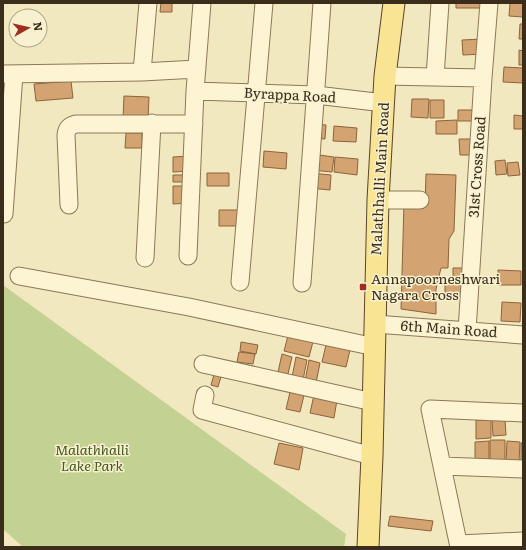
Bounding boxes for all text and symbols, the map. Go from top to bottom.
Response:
north arrow [8,8,48,48]
text: N [30,21,47,32]
street label: Byrappa Road [243,82,337,106]
street label: Malathhalli Main Road [365,101,393,256]
street label: 31st Cross Road [462,115,490,218]
place label: Annapoorneshwari Nagara Cross [371,268,501,304]
marker: Annapoorneshwari Nagara Cross [358,282,368,292]
street label: 6th Main Road [400,315,499,341]
park label: Malathhalli Lake Park [55,439,130,475]

